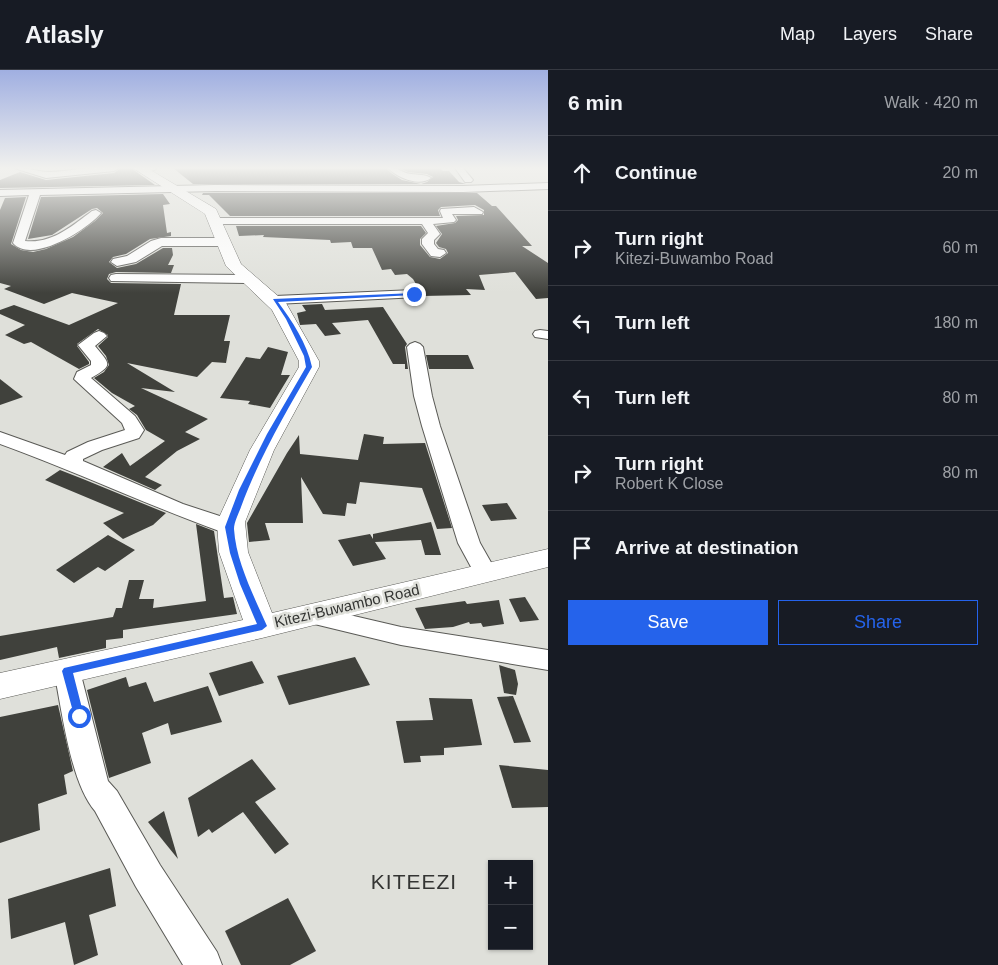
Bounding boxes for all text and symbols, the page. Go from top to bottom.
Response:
text: Atlasly [25,21,104,48]
text: Map [780,24,815,44]
text: Layers [843,24,897,44]
text: Share [925,24,973,44]
text: 6 min [568,91,623,114]
text: Walk · 420 m [884,94,978,111]
icon: ahead [568,159,596,187]
text: Continue [615,162,697,183]
text: 20 m [942,164,978,181]
text: Turn right [615,228,703,249]
icon: right [568,234,596,262]
text: 60 m [942,239,978,256]
text: Kitezi-Buwambo Road [615,250,773,267]
route end [403,283,426,306]
icon: left [568,309,596,337]
text: Turn left [615,312,690,333]
text: 180 m [934,314,978,331]
icon: left [568,384,596,412]
text: Turn left [615,387,690,408]
text: 80 m [942,389,978,406]
text: Turn right [615,453,703,474]
icon: right [568,459,596,487]
text: 80 m [942,464,978,481]
text: Robert K Close [615,475,724,492]
icon: arrive [568,534,596,562]
text: Arrive at destination [615,537,799,558]
street label: Kitezi-Buwambo Road [273,581,421,630]
button: Save [568,600,768,645]
button: Share [778,600,978,645]
route start [68,705,91,728]
map controls [488,860,533,950]
button: + [488,860,533,905]
district label: KITEEZI [371,870,457,893]
button: − [488,905,533,950]

